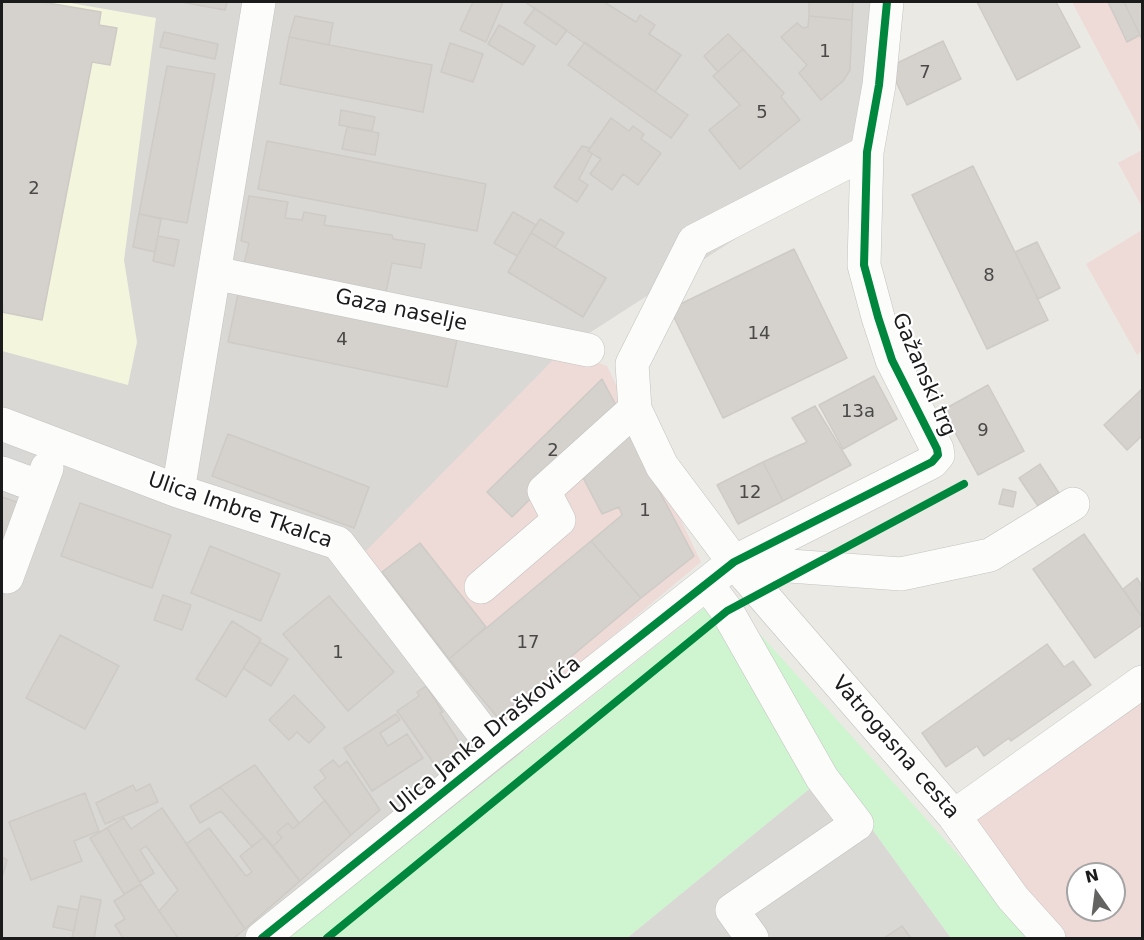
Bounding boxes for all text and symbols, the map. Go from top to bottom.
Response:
house number: 1 [819,41,831,63]
house number: 7 [919,62,931,84]
house number: 5 [756,102,768,124]
house number: 2 [28,178,40,200]
house number: 8 [983,265,995,287]
street label: Gaza naselje [333,285,469,337]
street label: Gažanski trg [886,309,960,441]
house number: 14 [748,323,770,345]
house number: 4 [336,329,348,351]
house number: 13a [841,401,875,423]
house number: 9 [977,420,989,442]
house number: 2 [547,440,559,462]
street label: Ulica Imbre Tkalca [144,468,336,554]
house number: 12 [739,482,761,504]
house number: 1 [639,500,651,522]
house number: 17 [517,632,539,654]
house number: 1 [332,642,344,664]
street label: Ulica Janka Draškovića [386,652,586,820]
street label: Vatrogasna cesta [826,671,964,825]
north arrow [1066,862,1126,922]
text: N [1083,865,1101,887]

